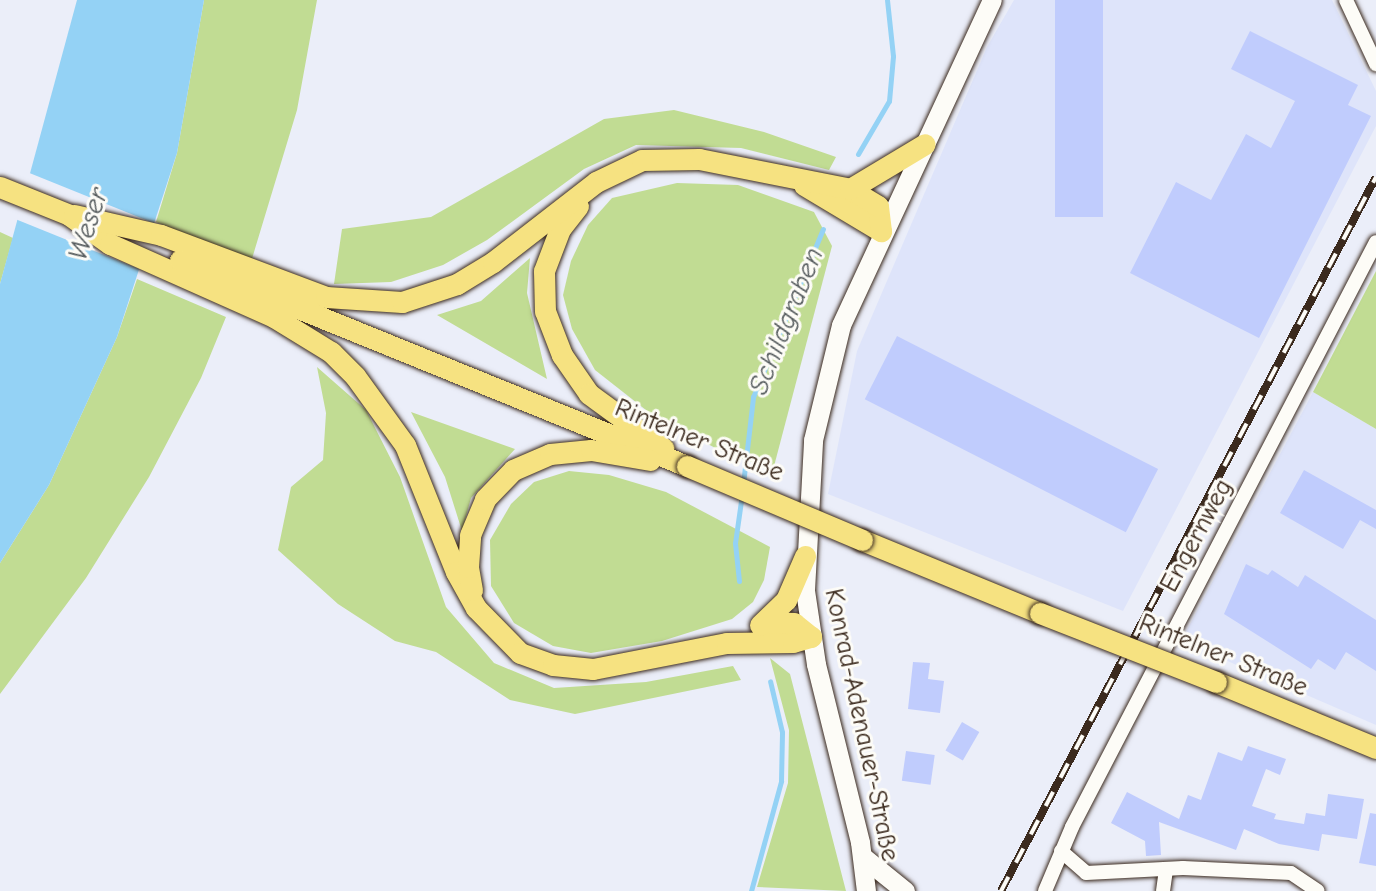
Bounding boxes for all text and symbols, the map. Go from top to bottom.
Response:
water label: Weser [61,184,115,264]
water label: Schildgraben [741,243,831,399]
street label: Rintelner Straße [610,393,788,489]
street label: Engernweg [1154,474,1240,598]
street label: Konrad-Adenauer-Straße [817,586,905,864]
street label: Rintelner Straße [1134,608,1312,704]

